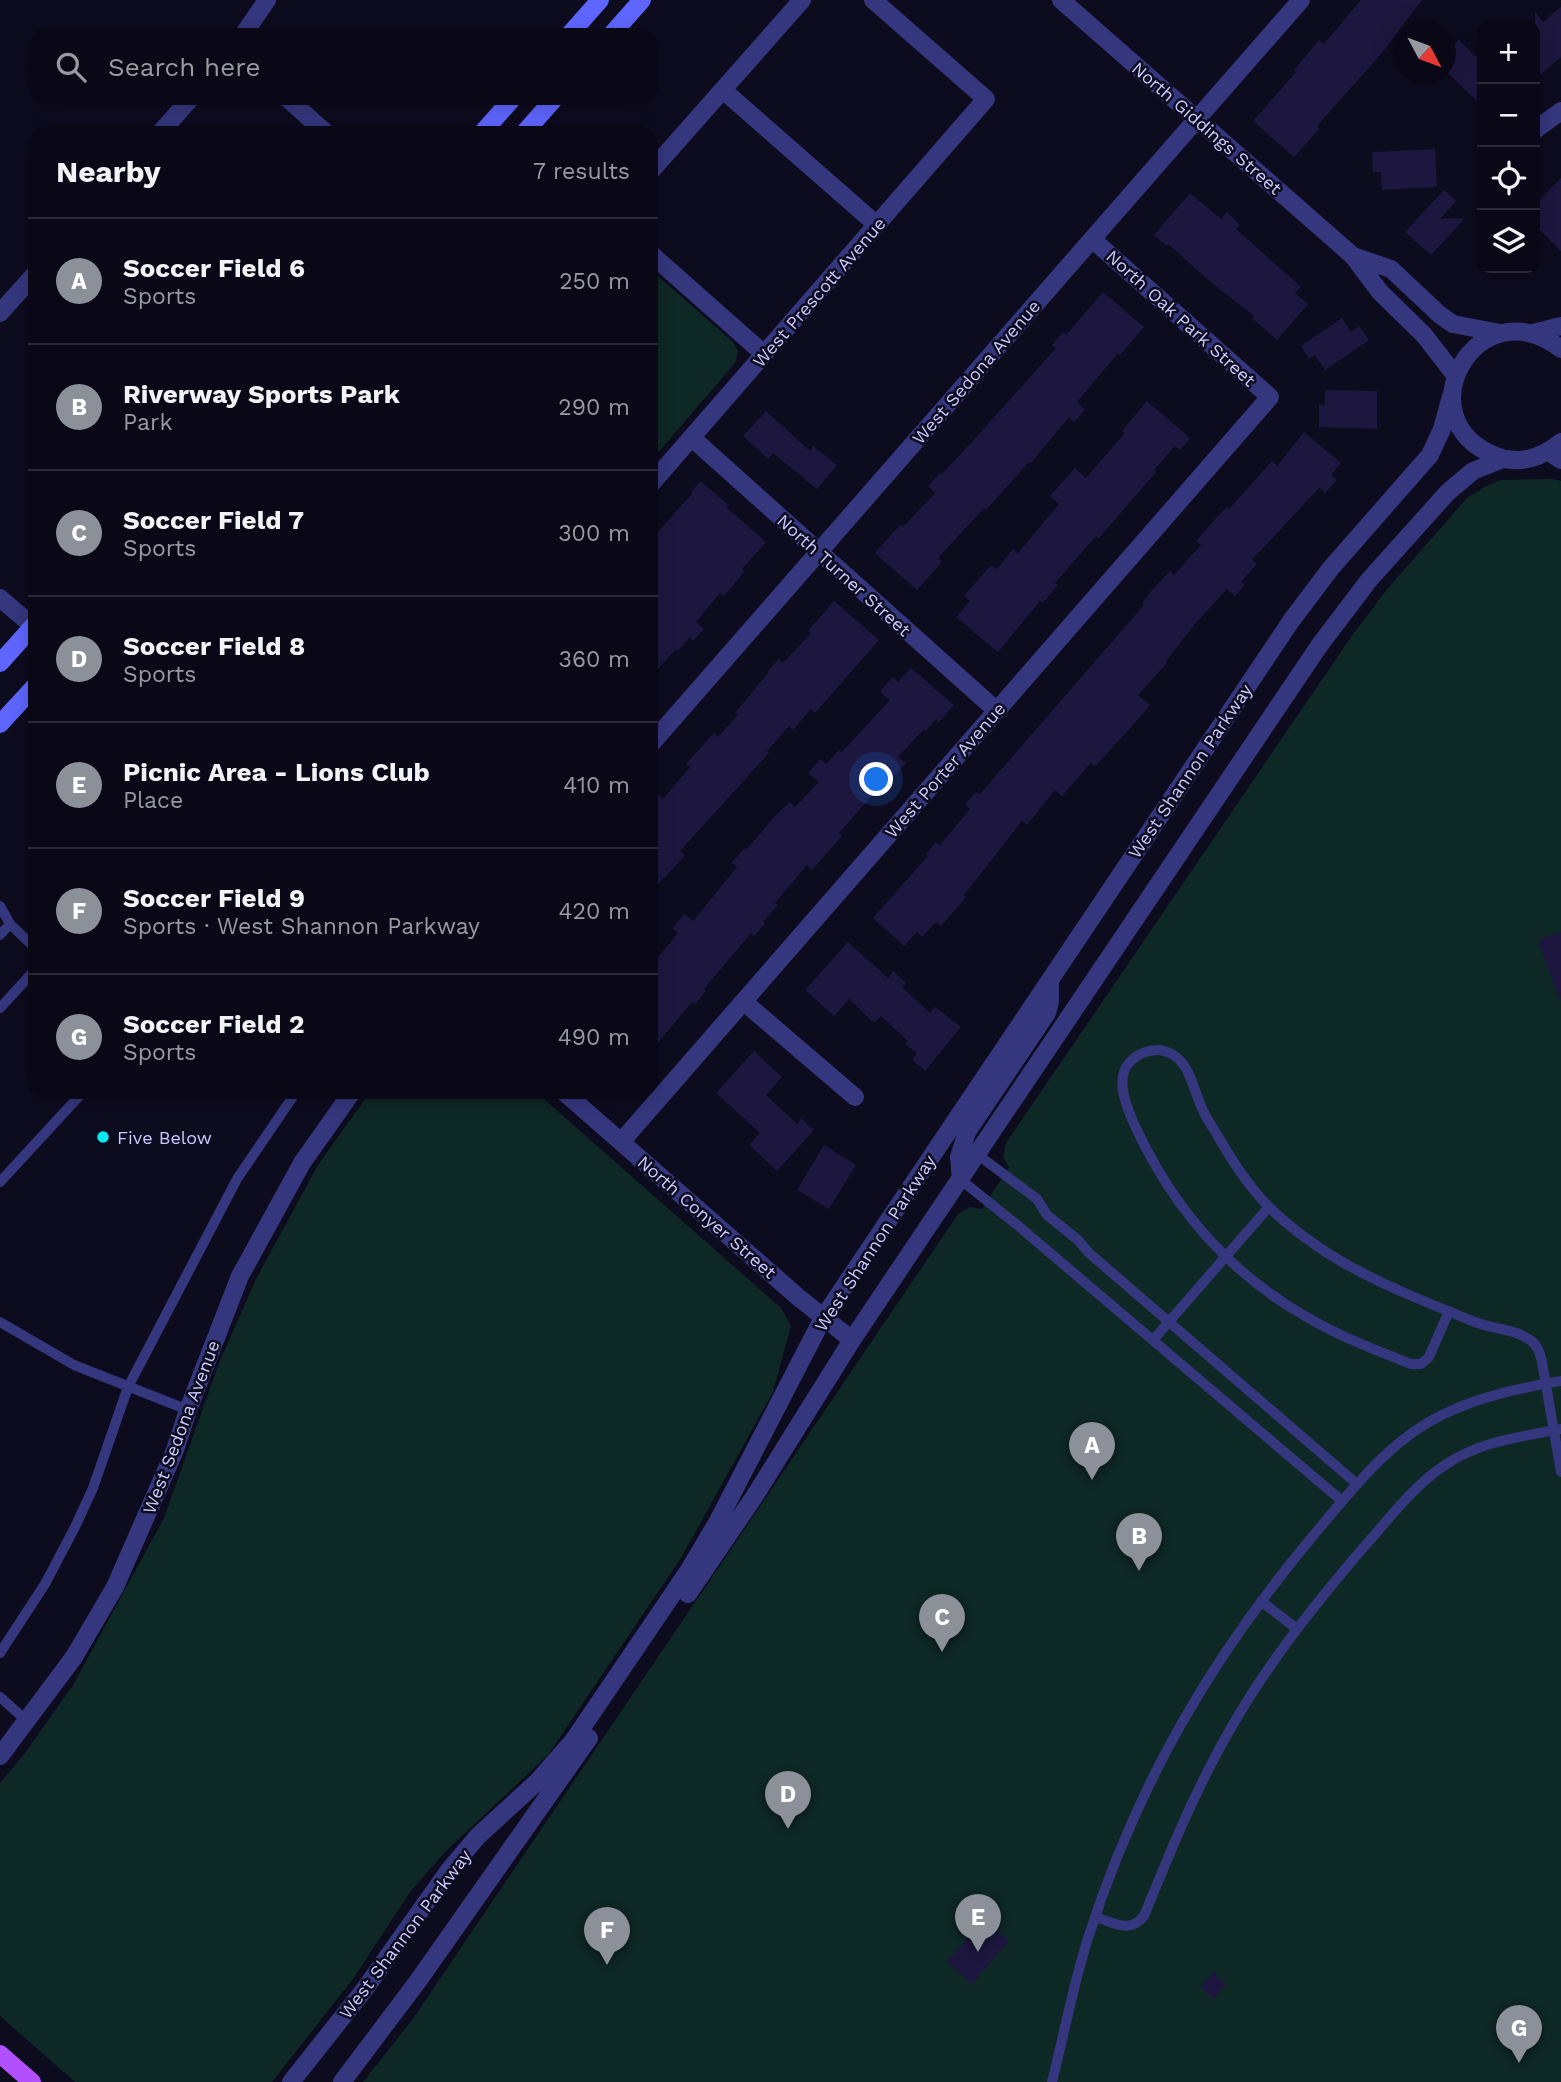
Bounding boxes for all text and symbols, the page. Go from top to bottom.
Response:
north arrow [1393,21,1456,84]
map controls [1477,21,1540,273]
button: + [1477,21,1540,84]
search box [28,28,658,105]
icon: search [52,48,90,86]
text: Search here [108,52,260,82]
street label: North Giddings Street [1128,57,1286,199]
button: − [1477,84,1540,147]
button: locate [1477,147,1540,210]
text: Nearby [56,154,161,189]
text: 7 results [533,158,630,185]
button: layers [1477,210,1540,273]
street label: West Prescott Avenue [748,213,890,371]
street label: North Oak Park Street [1102,245,1260,391]
text: Soccer Field 6 [123,253,305,283]
text: A [71,268,87,295]
text: 250 m [559,268,630,295]
text: Sports [123,283,196,310]
street label: West Sedona Avenue [908,296,1044,448]
text: Riverway Sports Park [123,379,400,409]
text: B [71,394,87,421]
text: 290 m [558,394,630,421]
text: Park [123,409,172,436]
text: Soccer Field 7 [123,505,304,535]
street label: North Turner Street [773,510,915,641]
text: C [71,520,87,547]
text: 300 m [558,520,630,547]
text: Sports [123,535,196,562]
text: Soccer Field 8 [123,631,305,661]
text: D [71,646,87,673]
text: 360 m [559,646,630,673]
text: Sports [123,661,196,688]
street label: West Shannon Parkway [1124,679,1257,862]
street label: West Porter Avenue [880,698,1010,842]
text: Picnic Area - Lions Club [123,757,430,787]
your location [859,762,893,796]
text: E [72,772,86,799]
text: 410 m [563,772,630,799]
text: Place [123,787,183,814]
text: Soccer Field 9 [123,883,305,913]
text: F [72,898,86,925]
text: 420 m [558,898,630,925]
text: Sports · West Shannon Parkway [123,913,480,940]
text: Soccer Field 2 [123,1009,304,1039]
text: G [71,1024,87,1051]
text: 490 m [558,1024,630,1051]
text: Sports [123,1039,196,1066]
place label: Five Below [117,1127,212,1148]
marker: Five Below [95,1129,111,1145]
street label: West Shannon Parkway [810,1150,940,1335]
street label: North Conyer Street [634,1151,781,1283]
street label: West Sedona Avenue [138,1337,224,1517]
pin: A [1069,1422,1115,1480]
pin: B [1116,1513,1162,1571]
pin: C [919,1594,965,1652]
pin: D [765,1771,811,1829]
street label: West Shannon Parkway [335,1845,476,2023]
pin: E [955,1894,1001,1952]
pin: F [584,1907,630,1965]
pin: G [1496,2005,1542,2063]

